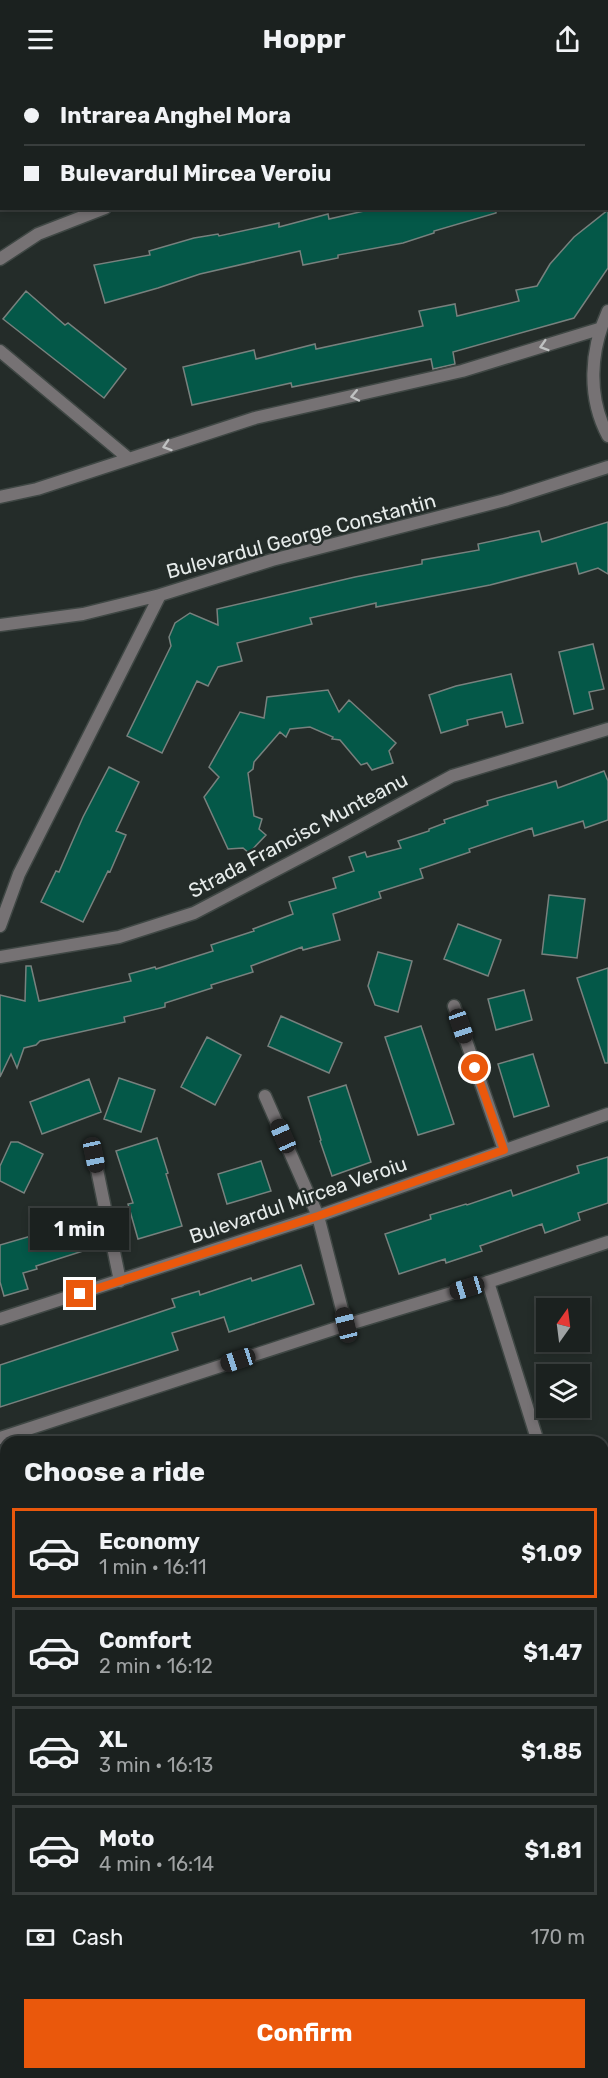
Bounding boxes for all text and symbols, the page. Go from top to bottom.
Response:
icon: menu [24,23,57,56]
text: Hoppr [263,23,345,55]
icon: share [551,23,584,56]
text: Intrarea Anghel Mora [60,102,291,129]
text: Bulevardul Mircea Veroiu [60,160,331,187]
one-way arrow [539,339,550,351]
one-way arrow [350,389,360,402]
one-way arrow [162,439,173,451]
street label: Bulevardul George Constantin [163,488,439,584]
street label: Strada Francisc Munteanu [184,767,412,903]
car [447,1006,475,1046]
route start [461,1054,488,1081]
car [267,1116,299,1156]
car [81,1136,107,1174]
street label: Bulevardul Mircea Veroiu [186,1151,410,1249]
callout: 1 min [31,1207,130,1249]
text: 1 min [54,1217,105,1241]
car [447,1274,487,1302]
route end [66,1280,93,1307]
north arrow [536,1298,590,1352]
map controls [536,1298,590,1418]
car [333,1305,359,1345]
car [218,1346,258,1374]
button: layers [536,1364,590,1418]
text: Choose a ride [24,1456,205,1488]
icon: car [27,1526,81,1580]
text: Economy [99,1528,200,1555]
text: $1.09 [521,1540,582,1567]
text: 1 min · 16:11 [99,1555,206,1579]
icon: car [27,1625,81,1679]
text: Comfort [99,1627,191,1654]
text: $1.47 [523,1639,582,1666]
text: 2 min · 16:12 [99,1654,213,1678]
icon: car [27,1724,81,1778]
text: XL [99,1726,127,1753]
text: $1.85 [521,1738,582,1765]
text: 3 min · 16:13 [99,1753,213,1777]
icon: car [27,1823,81,1877]
text: Moto [99,1825,154,1852]
text: $1.81 [524,1837,582,1864]
text: 4 min · 16:14 [99,1852,214,1876]
icon: cash [24,1921,57,1954]
text: Cash [72,1924,123,1951]
text: 170 m [531,1925,585,1949]
button: Confirm [24,1999,585,2068]

